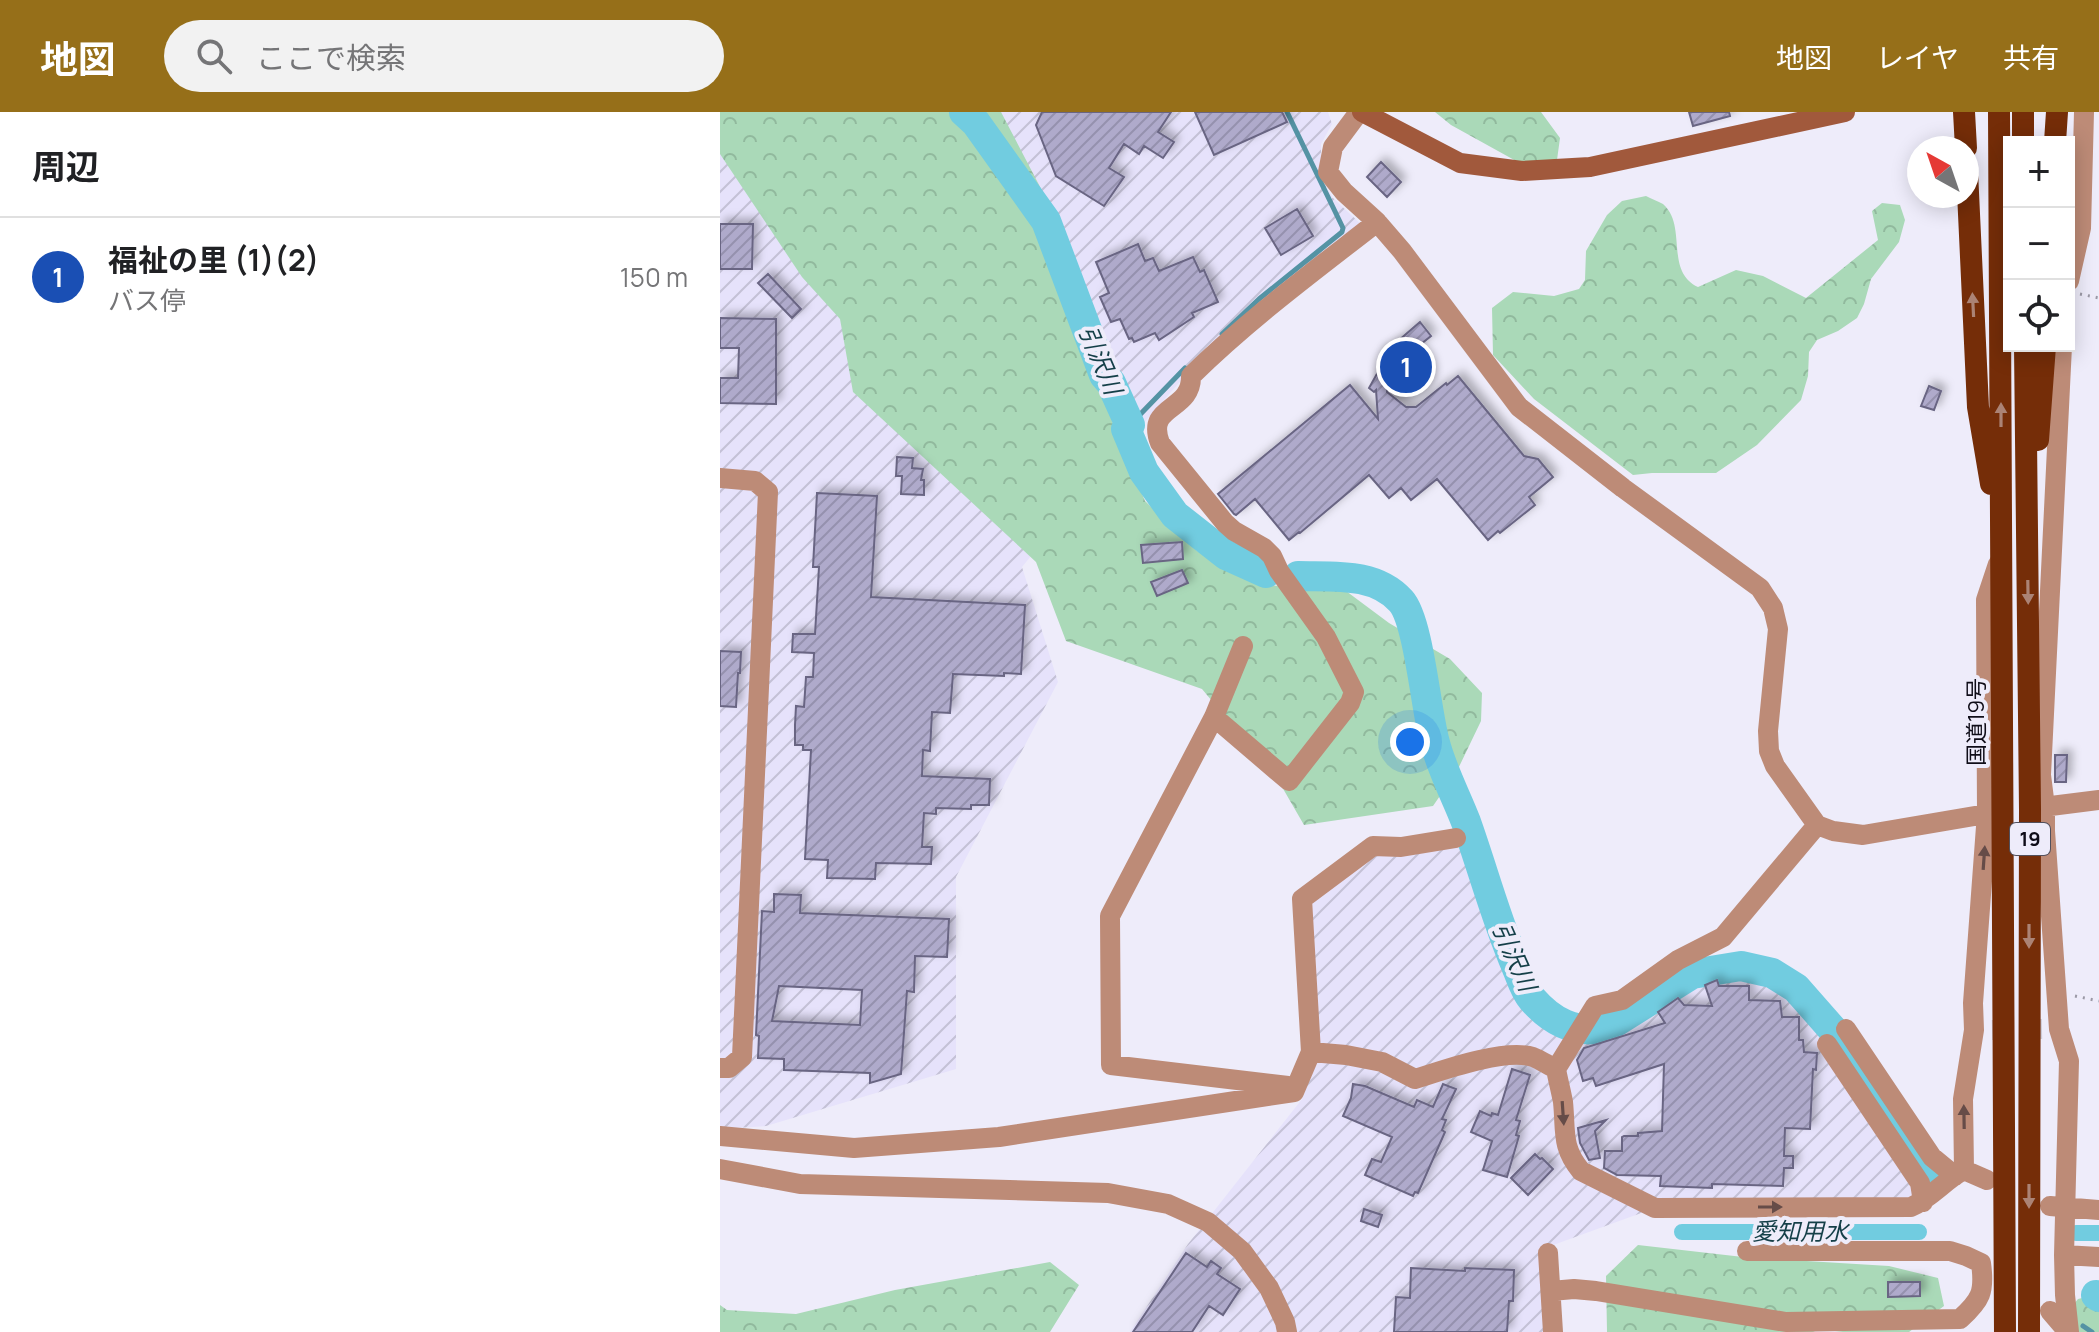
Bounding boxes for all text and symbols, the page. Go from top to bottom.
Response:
search box [164,20,724,92]
text: 地図 [40,32,116,84]
icon: search [192,34,236,78]
text: ここで検索 [256,37,406,78]
text: 地図 [1776,38,1832,76]
text: レイヤ [1876,38,1959,76]
text: 共有 [2003,38,2059,76]
north arrow [1907,136,1979,208]
map controls [2003,136,2075,352]
button: + [2003,136,2075,208]
text: 周辺 [32,143,100,189]
button: − [2003,208,2075,280]
text: 福祉の里 (1)(2) [108,239,319,280]
text: 1 [52,259,64,295]
text: 150 m [620,259,688,295]
button: locate [2003,280,2075,352]
text: バス停 [108,282,186,318]
one-way arrow [1967,292,1980,317]
water label: 引沢川 [1072,320,1132,402]
pin: 1 [1380,337,1432,397]
one-way arrow [1995,402,2007,427]
one-way arrow [2022,580,2034,605]
street label: 国道19号 [1961,678,1991,766]
your location [1390,722,1430,762]
road number: 19 [2010,823,2050,855]
one-way arrow [1977,845,1990,870]
water label: 引沢川 [1486,917,1546,999]
one-way arrow [2023,924,2035,949]
one-way arrow [1557,1101,1570,1126]
one-way arrow [1958,1104,1970,1129]
one-way arrow [2023,1184,2035,1209]
one-way arrow [1758,1201,1783,1213]
water label: 愛知用水 [1752,1214,1851,1247]

